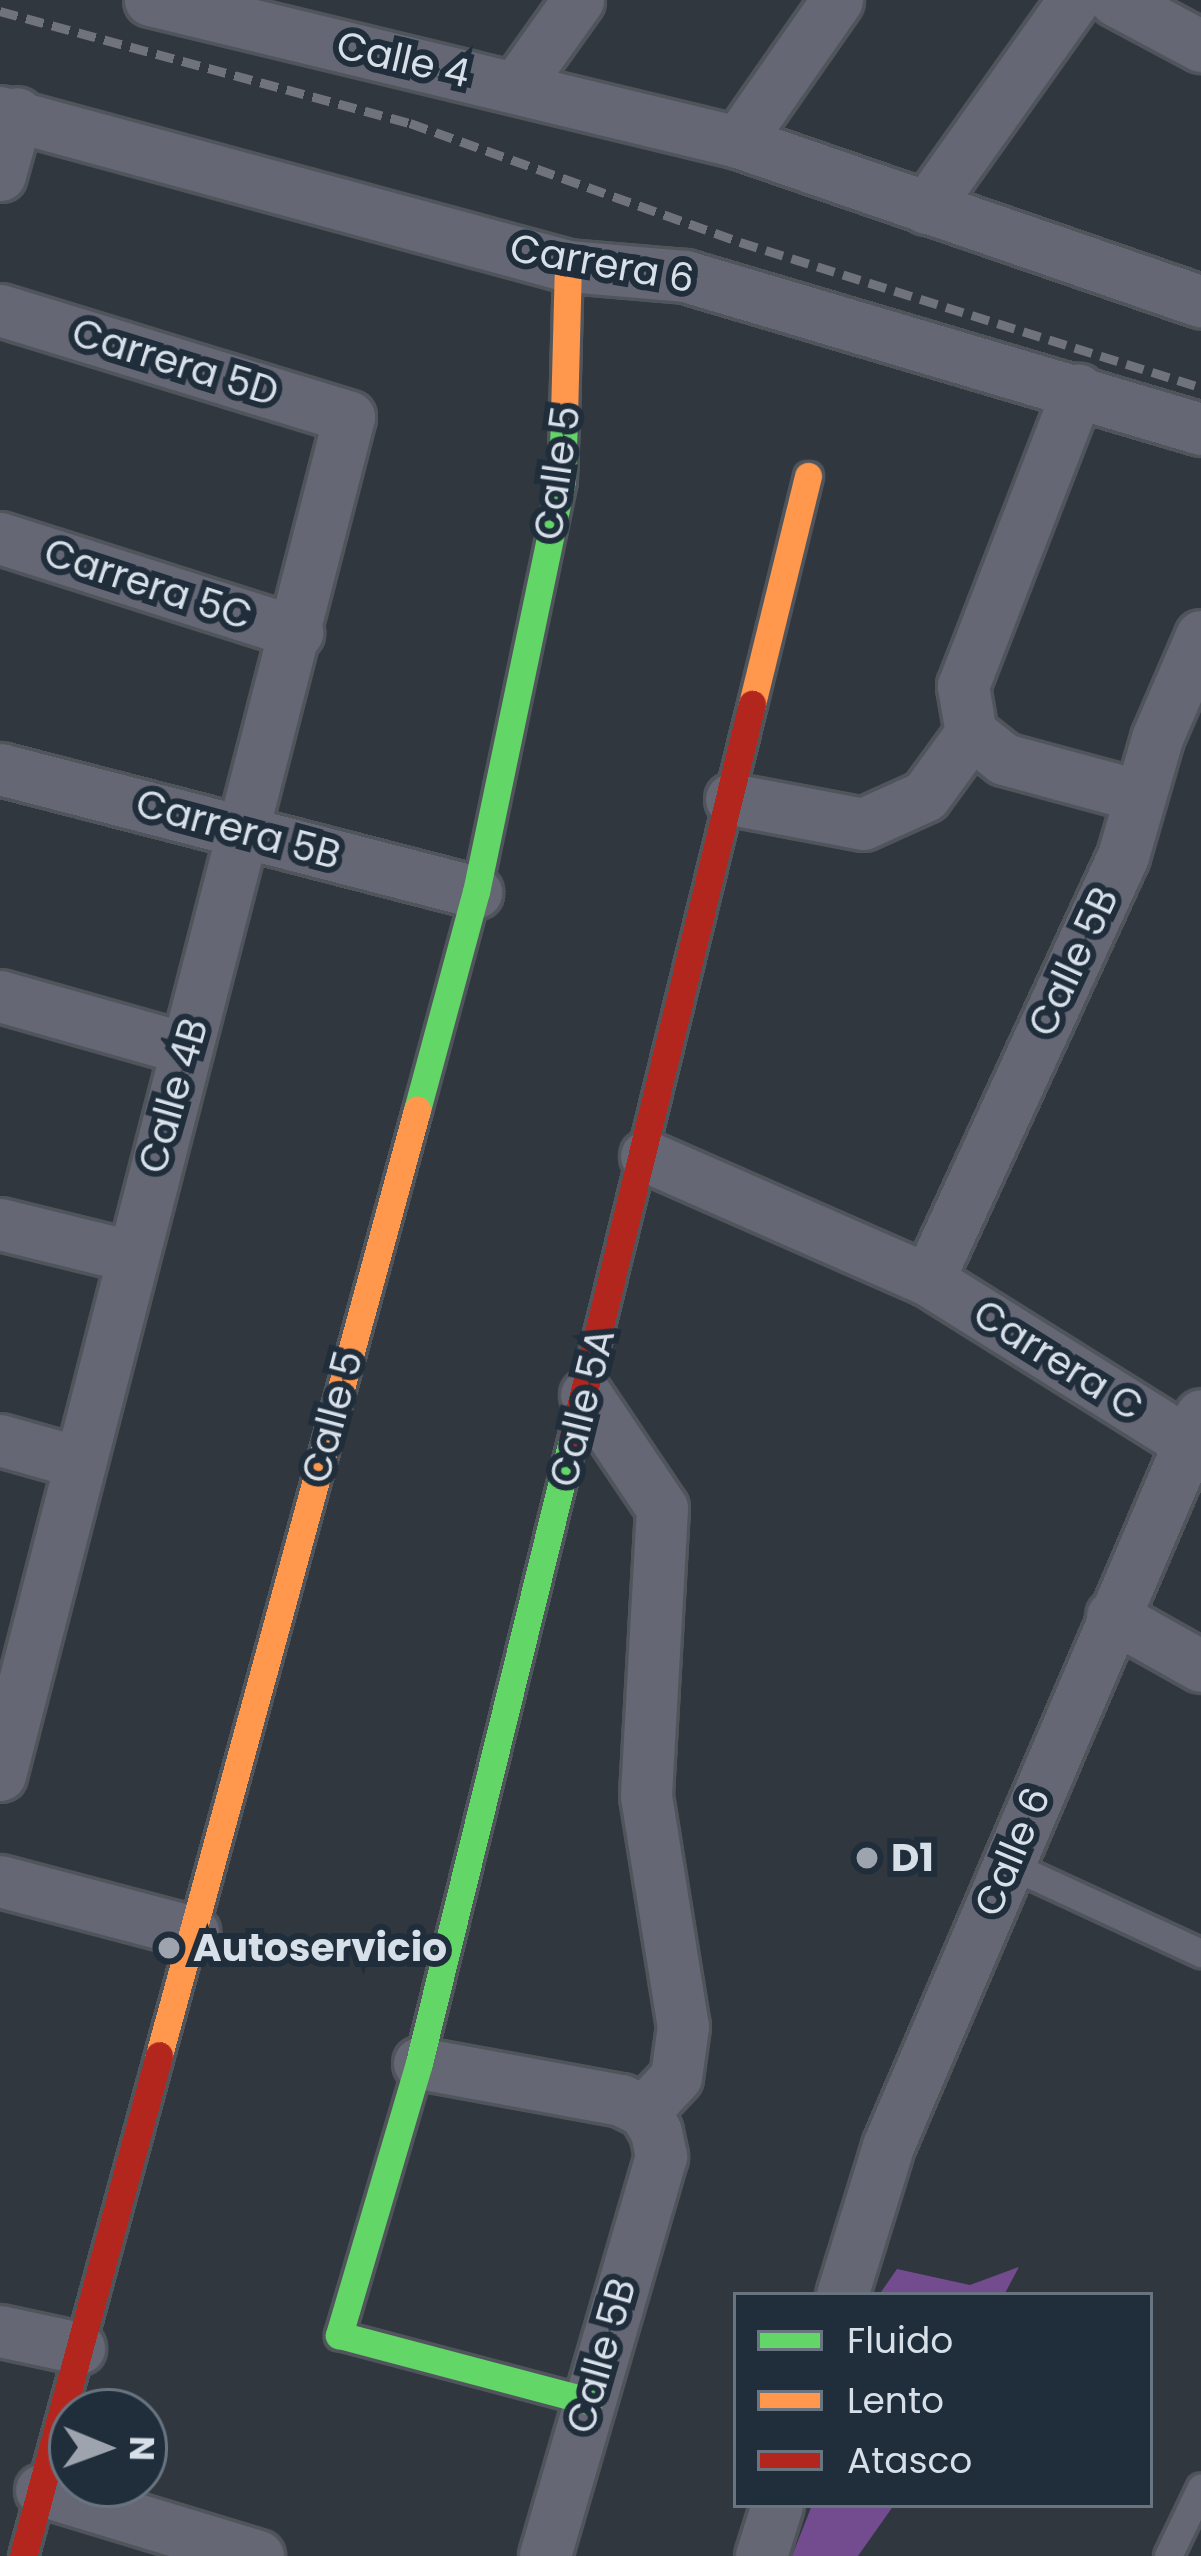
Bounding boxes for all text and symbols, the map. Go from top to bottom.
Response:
street label: Calle 4 [332,22,474,98]
street label: Carrera 6 [506,225,698,303]
street label: Carrera 5D [66,309,284,417]
street label: Calle 5 [525,403,591,543]
street label: Carrera 5C [38,529,258,641]
street label: Carrera 5B [131,780,345,880]
street label: Calle 5B [1019,880,1129,1044]
street label: Calle 4B [130,1013,218,1179]
street label: Carrera C [965,1291,1151,1431]
street label: Calle 5A [541,1324,625,1492]
street label: Calle 5 [293,1346,373,1488]
street label: Calle 6 [965,1781,1061,1923]
place label: D1 [891,1835,934,1881]
marker: D1 [854,1845,880,1871]
place label: Autoservicio [193,1925,447,1971]
marker: Autoservicio [156,1935,182,1961]
street label: Calle 5B [558,2273,646,2439]
legend [733,2292,1153,2508]
text: Fluido [847,2315,953,2366]
text: Lento [847,2375,944,2426]
north arrow [48,2388,168,2508]
text: Atasco [847,2435,972,2486]
text: N [118,2436,165,2461]

